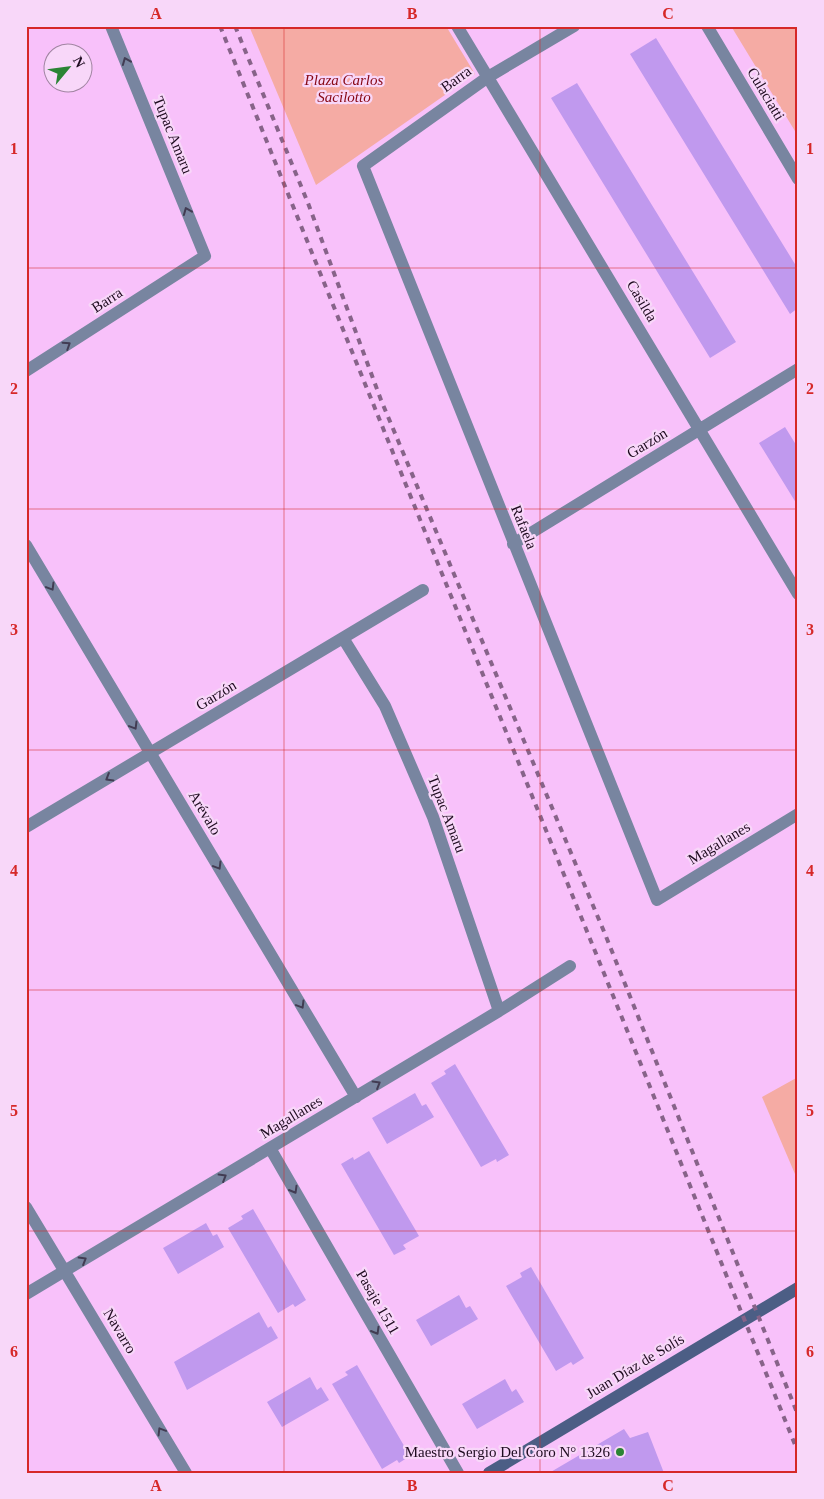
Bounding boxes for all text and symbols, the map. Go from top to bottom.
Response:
text: A [150,5,162,22]
text: B [407,5,418,22]
text: C [662,5,674,22]
north arrow [42,42,92,92]
text: N [70,54,88,70]
one-way arrow [121,57,132,66]
street label: Barra [438,63,474,95]
street label: Culaciatti [744,65,788,123]
park label: Plaza Carlos Sacilotto [304,72,384,105]
street label: Tupac Amaru [150,94,196,176]
text: 1 [10,140,18,157]
text: 1 [806,140,814,157]
one-way arrow [183,207,193,216]
street label: Casilda [624,278,661,325]
street label: Barra [89,284,126,316]
one-way arrow [62,341,71,351]
text: 2 [10,380,18,397]
text: 2 [806,380,814,397]
street label: Garzón [624,425,670,461]
street label: Rafaela [508,503,540,552]
one-way arrow [45,581,55,590]
text: 3 [10,621,18,638]
text: 3 [806,621,814,638]
street label: Garzón [193,677,239,713]
one-way arrow [128,721,138,730]
one-way arrow [105,771,114,781]
street label: Tupac Amaru [425,773,469,855]
street label: Arévalo [186,788,224,838]
street label: Magallanes [685,818,753,868]
one-way arrow [211,860,221,869]
text: 4 [10,862,18,879]
text: 4 [806,862,814,879]
one-way arrow [294,1000,304,1009]
one-way arrow [372,1081,381,1091]
street label: Magallanes [257,1092,325,1142]
text: 5 [10,1102,18,1119]
text: 5 [806,1102,814,1119]
one-way arrow [217,1173,226,1183]
one-way arrow [288,1185,298,1194]
one-way arrow [78,1257,87,1267]
street label: Pasaje 1511 [353,1267,403,1337]
street label: Navarro [100,1306,140,1356]
one-way arrow [369,1326,379,1335]
street label: Juan Díaz de Solís [583,1330,687,1402]
text: 6 [10,1343,18,1360]
text: 6 [806,1343,814,1360]
one-way arrow [157,1427,167,1436]
place label: Maestro Sergio Del Coro N° 1326 [405,1444,610,1460]
marker: Maestro Sergio Del Coro N° 1326 [614,1446,626,1458]
text: A [150,1477,162,1494]
text: B [407,1477,418,1494]
text: C [662,1477,674,1494]

